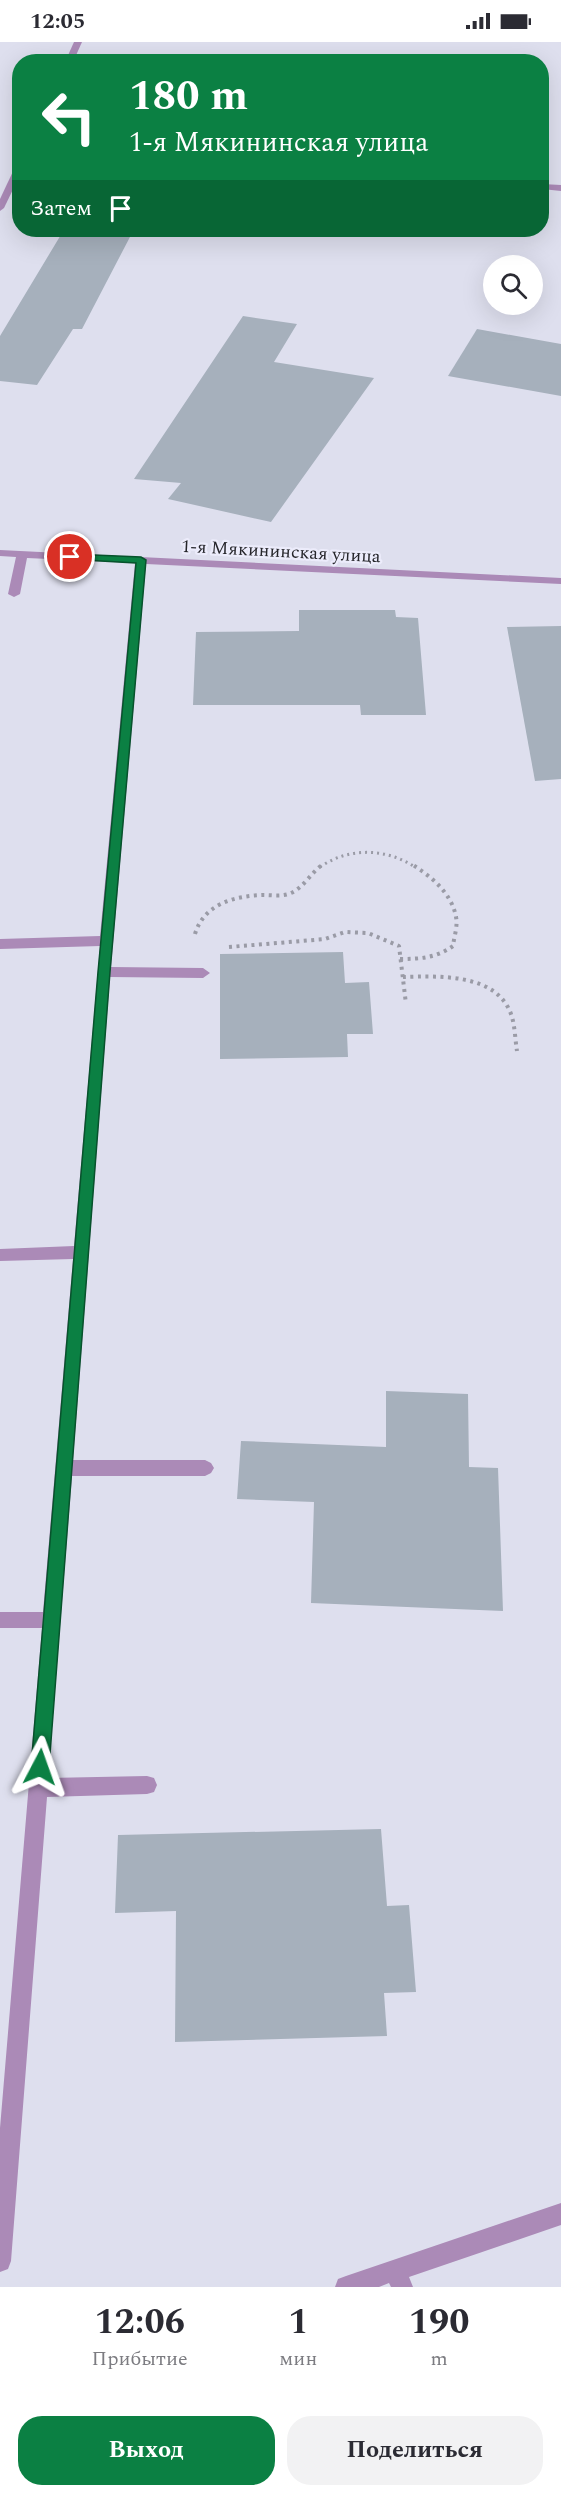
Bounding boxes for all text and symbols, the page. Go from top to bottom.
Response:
text: 12:05 [30,5,85,38]
text: 180 m [129,65,248,128]
icon: left [30,78,108,156]
text: 1-я Мякининская улица [129,122,428,164]
text: Затем [30,192,92,225]
icon: arrive [104,192,137,225]
map controls [483,255,543,315]
button: search [483,255,543,315]
pin [44,531,95,582]
street label: 1-я Мякининская улица [181,533,382,570]
icon: arrive [53,540,86,573]
position arrow [8,1735,72,1799]
text: 12:06 [94,2295,185,2350]
text: 1 [288,2295,308,2350]
text: 190 [409,2295,469,2350]
text: Прибытие [92,2344,188,2374]
text: мин [279,2344,317,2374]
text: m [431,2344,448,2374]
button: Выход [18,2416,275,2485]
button: Поделиться [287,2416,543,2485]

